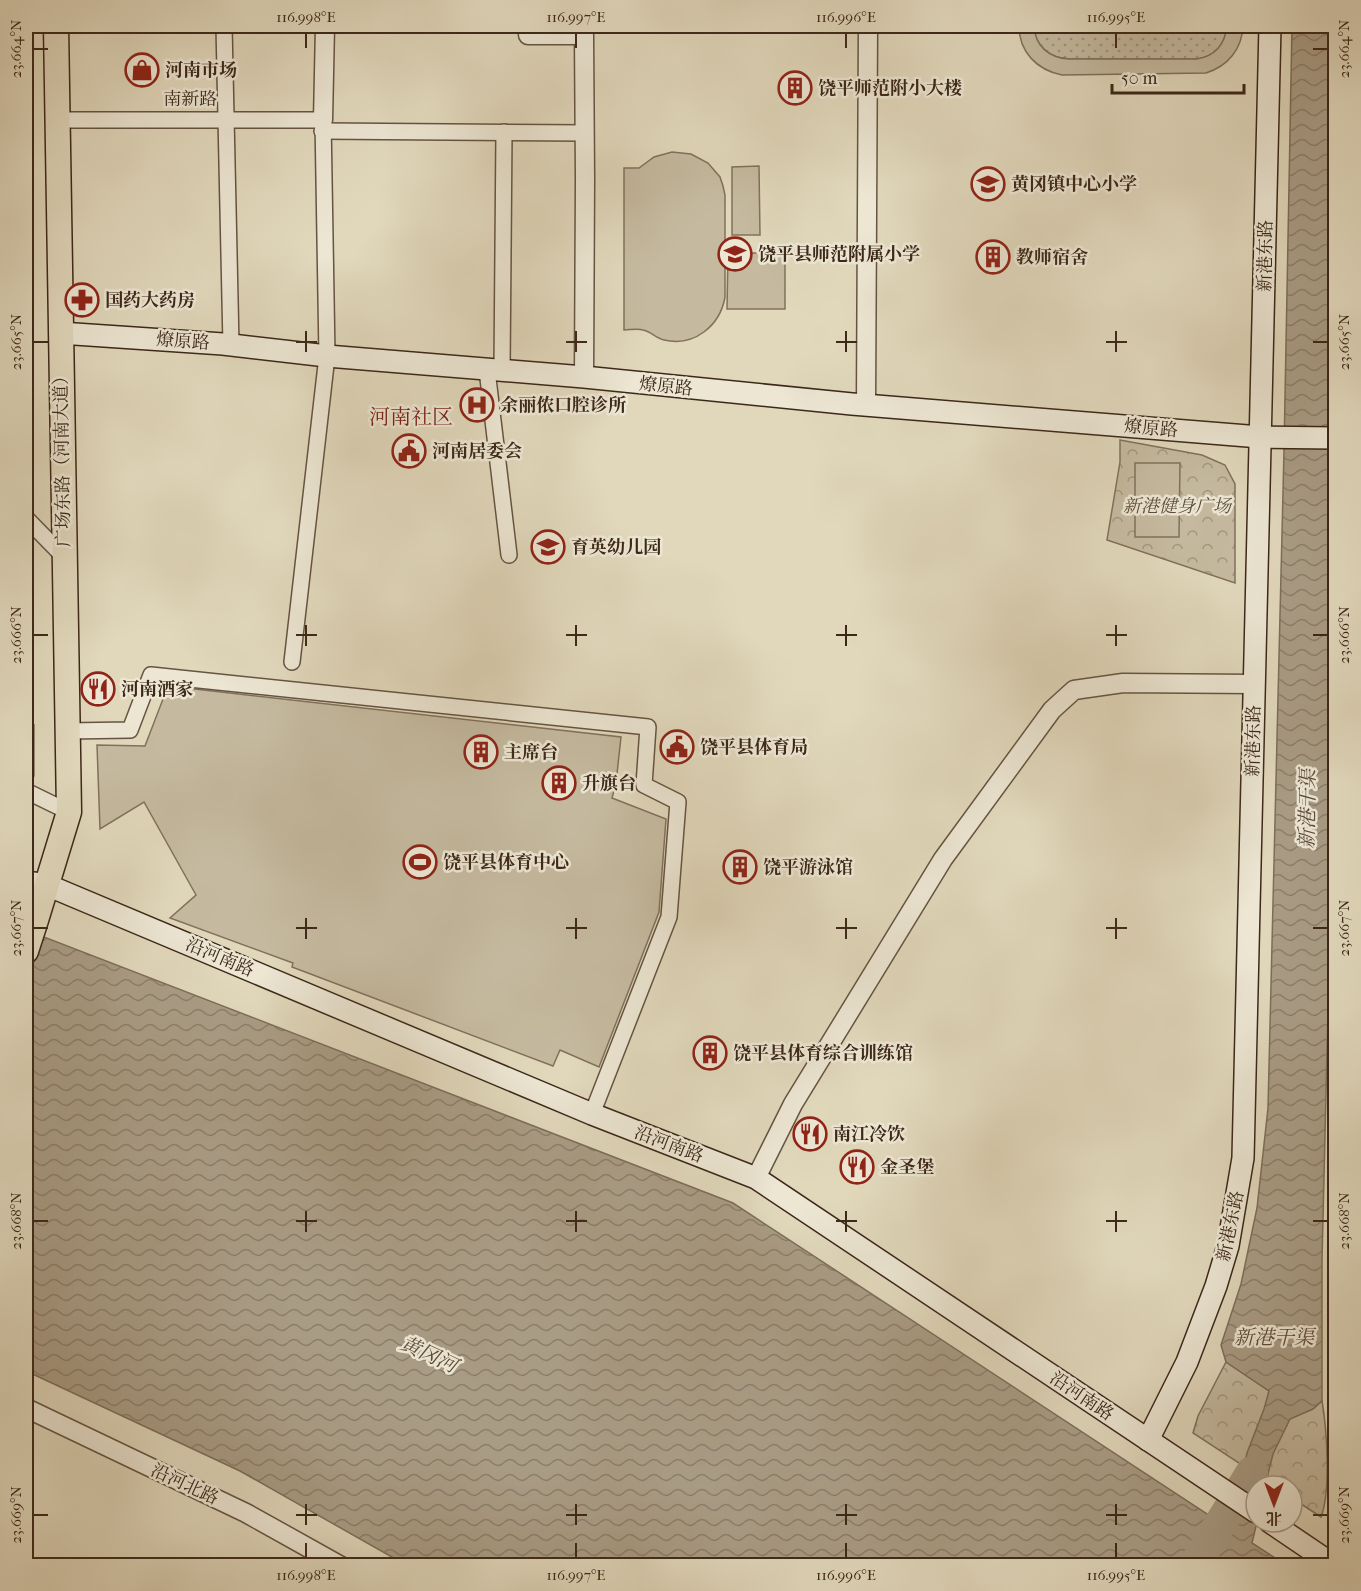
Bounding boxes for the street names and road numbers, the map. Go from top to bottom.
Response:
street label: 南新路 [163,89,217,110]
street label: 新港东路 [1254,220,1277,292]
street label: 燎原路 [155,329,211,354]
street label: 广场东路（河南大道） [50,367,75,547]
street label: 燎原路 [638,373,694,400]
street label: 燎原路 [1123,416,1179,441]
street label: 新港东路 [1242,705,1265,777]
street label: 沿河南路 [183,934,257,981]
street label: 沿河南路 [631,1122,706,1167]
street label: 新港东路 [1213,1189,1248,1264]
street label: 沿河南路 [1046,1368,1117,1425]
street label: 沿河北路 [148,1460,222,1509]

